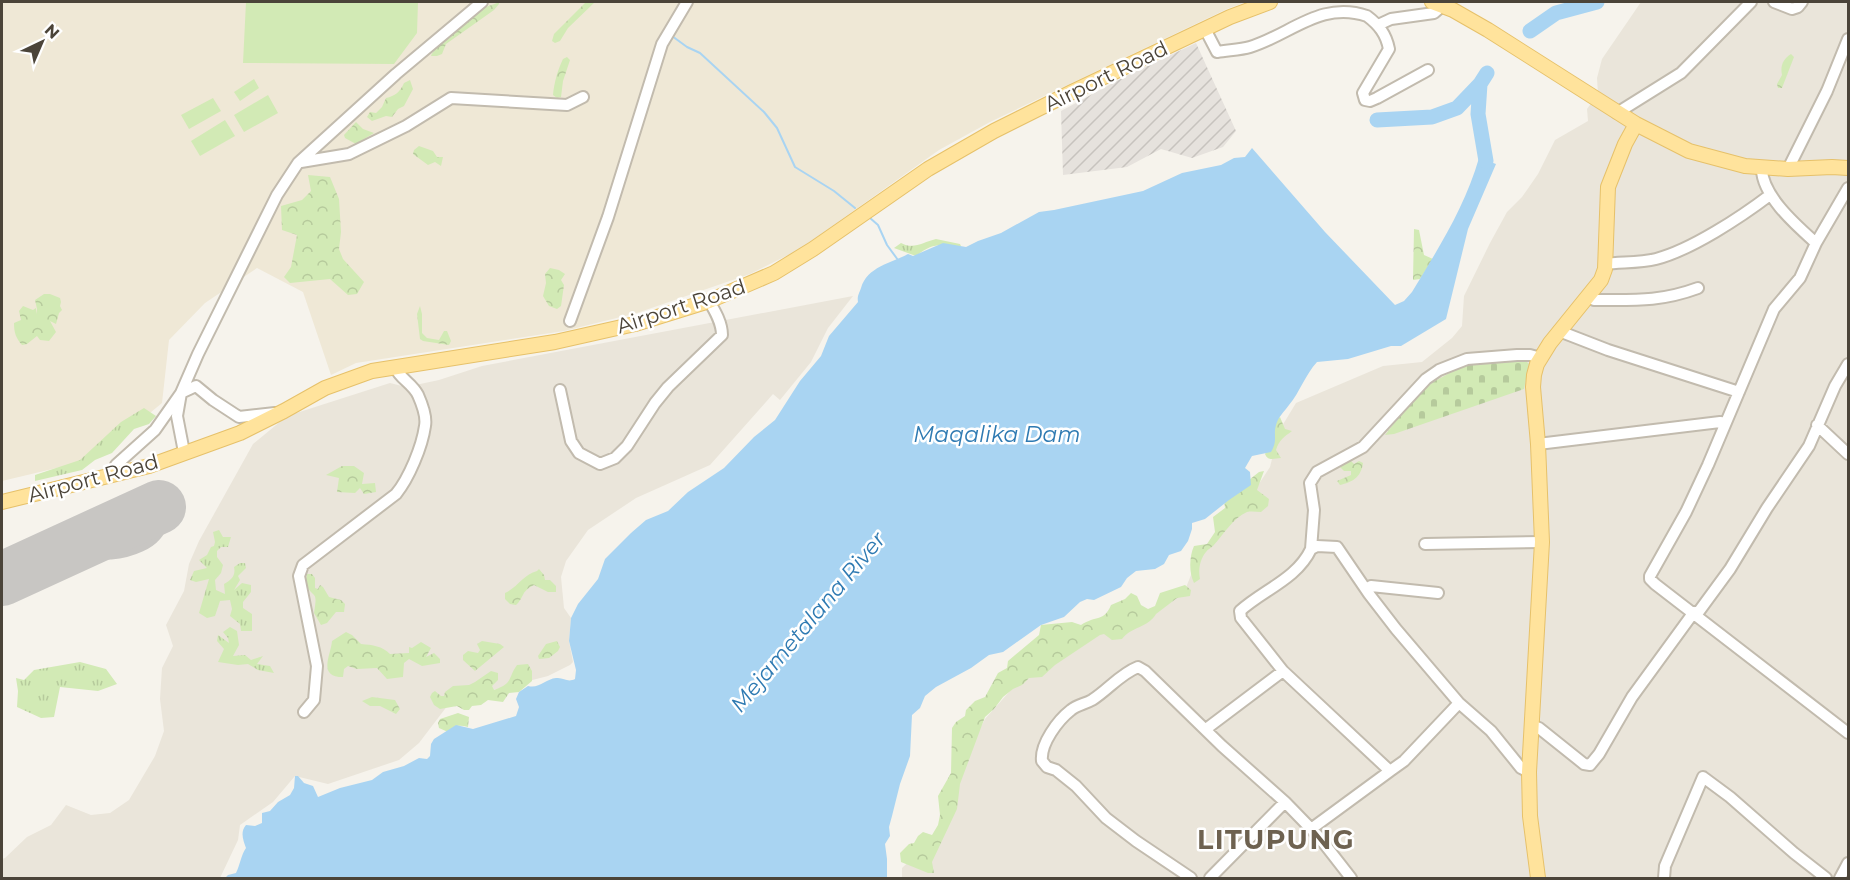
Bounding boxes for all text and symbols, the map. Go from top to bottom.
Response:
north arrow [12,12,72,72]
text: N [41,20,63,43]
street label: Airport Road [1040,35,1172,117]
street label: Airport Road [613,273,749,339]
water label: Maqalika Dam [913,421,1081,448]
street label: Airport Road [25,449,161,507]
water label: Mejametalana River [725,525,892,718]
district label: LITUPUNG [1197,823,1355,856]

